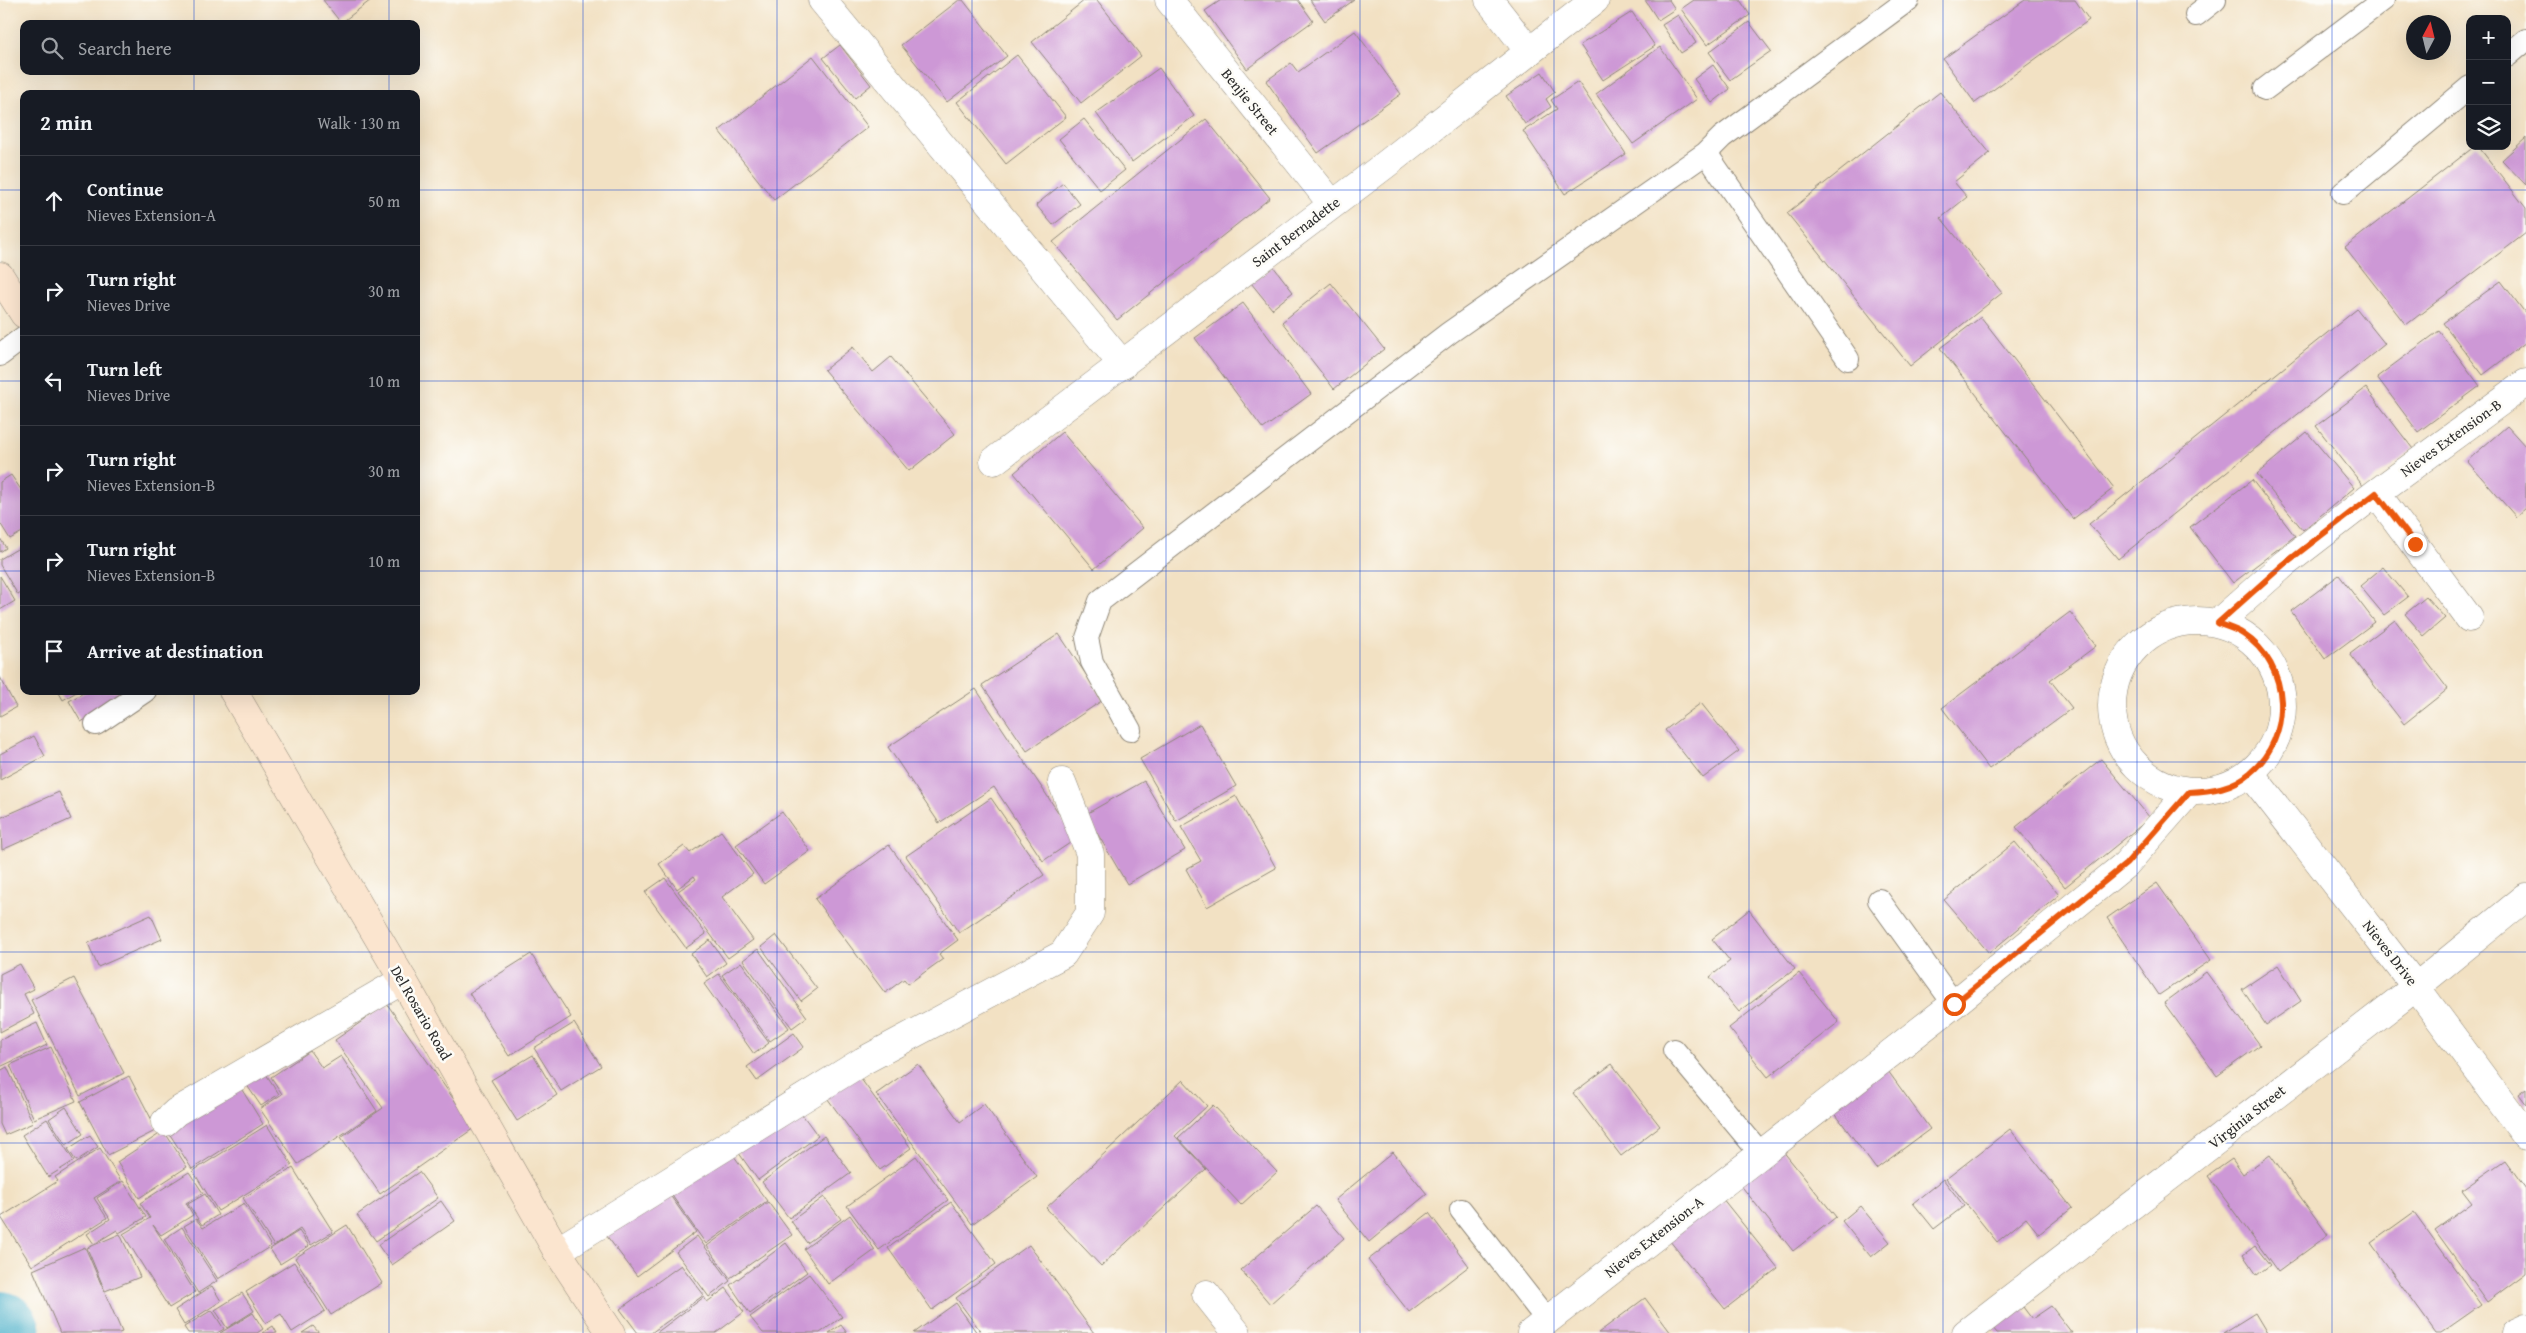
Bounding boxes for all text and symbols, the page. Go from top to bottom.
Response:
north arrow [2406,15,2451,60]
map controls [2466,15,2511,150]
button: + [2466,15,2511,60]
search box [20,20,420,75]
icon: search [38,34,66,62]
text: Search here [78,34,172,62]
button: − [2466,60,2511,105]
street label: Benjie Street [1217,64,1284,140]
button: layers [2466,105,2511,150]
text: 2 min [40,107,92,138]
text: Walk · 130 m [317,111,400,135]
text: Continue [87,175,164,203]
icon: ahead [40,187,68,215]
text: 50 m [368,189,400,213]
street label: Saint Bernadette [1247,191,1344,272]
text: Nieves Extension-A [87,203,216,227]
text: Turn right [87,265,176,293]
icon: right [40,277,68,305]
text: 30 m [368,279,400,303]
text: Nieves Drive [87,293,170,317]
text: Turn left [87,355,162,383]
icon: left [40,367,68,395]
text: 10 m [368,369,400,393]
text: Nieves Drive [87,383,170,407]
street label: Nieves Extension-B [2396,394,2506,481]
text: Turn right [87,445,176,473]
icon: right [40,457,68,485]
text: 30 m [368,459,400,483]
text: Nieves Extension-B [87,473,215,497]
route end [2404,533,2427,556]
text: Turn right [87,535,176,563]
icon: right [40,547,68,575]
text: 10 m [368,549,400,573]
text: Nieves Extension-B [87,563,215,587]
icon: arrive [40,637,68,665]
text: Arrive at destination [87,637,263,665]
street label: Nieves Drive [2358,915,2423,990]
street label: Del Rosario Road [386,962,457,1064]
route start [1943,993,1966,1016]
street label: Virginia Street [2204,1079,2290,1153]
street label: Nieves Extension-A [1600,1191,1708,1282]

